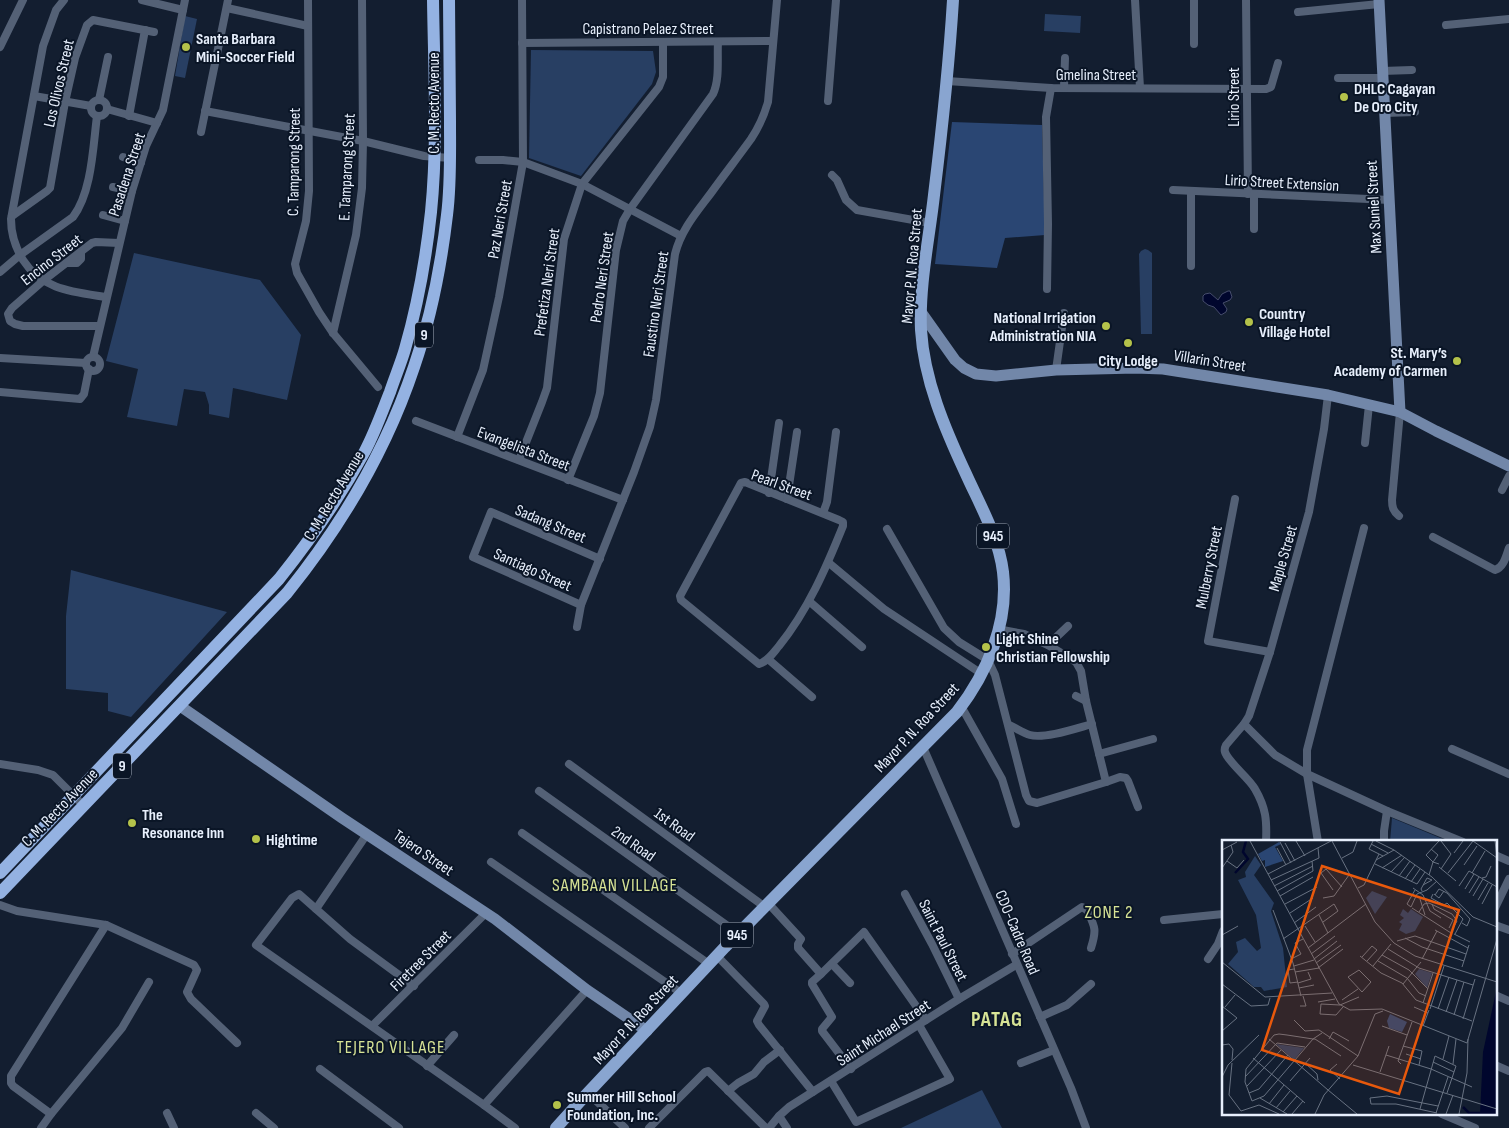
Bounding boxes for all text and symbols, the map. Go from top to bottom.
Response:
street label: Capistrano Pelaez Street [582,20,714,39]
place label: Santa Barbara Mini-Soccer Field [196,30,295,67]
street label: Los Olivos Street [40,37,79,129]
marker: Santa Barbara Mini-Soccer Field [180,41,192,53]
street label: C. M. Recto Avenue [425,52,444,154]
street label: Gmelina Street [1056,66,1136,85]
street label: Lirio Street [1225,67,1244,127]
place label: DHLC Cagayan De Oro City [1354,80,1435,117]
marker: DHLC Cagayan De Oro City [1338,91,1350,103]
street label: C. Tamparong Street [284,108,305,216]
street label: E. Tamparong Street [335,113,360,221]
street label: Pasadena Street [105,130,150,219]
street label: Max Suniel Street [1363,160,1386,254]
street label: Lirio Street Extension [1224,171,1340,196]
street label: Paz Neri Street [484,178,517,260]
street label: Mayor P. N. Roa Street [898,208,927,324]
street label: Prefetiza Neri Street [530,227,564,337]
street label: Encino Street [17,230,86,290]
street label: Pedro Neri Street [587,230,618,324]
street label: Faustino Neri Street [640,250,673,358]
place label: Country Village Hotel [1259,305,1330,342]
place label: National Irrigation Administration NIA [989,309,1096,346]
marker: Country Village Hotel [1243,316,1255,328]
marker: National Irrigation Administration NIA [1100,320,1112,332]
road number: 9 [415,322,433,348]
marker: City Lodge [1122,337,1134,349]
place label: St. Mary’s Academy of Carmen [1333,344,1447,381]
street label: Villarin Street [1172,346,1247,377]
place label: City Lodge [1098,352,1158,371]
marker: St. Mary’s Academy of Carmen [1451,355,1463,367]
street label: Evangelista Street [474,423,573,476]
street label: C. M. Recto Avenue [300,447,369,544]
street label: Pearl Street [749,466,815,505]
street label: Sadang Street [512,501,589,548]
street label: Maple Street [1265,523,1302,594]
road number: 945 [977,524,1009,548]
street label: Mulberry Street [1192,524,1227,610]
street label: Santiago Street [490,545,574,596]
place label: Light Shine Christian Fellowship [996,630,1110,667]
marker: Light Shine Christian Fellowship [980,641,992,653]
street label: Mayor P. N. Roa Street [871,679,964,777]
road number: 9 [113,754,131,778]
street label: C. M. Recto Avenue [18,765,102,851]
street label: 1st Road [650,804,698,846]
place label: The Resonance Inn [142,806,224,843]
marker: The Resonance Inn [126,817,138,829]
street label: 2nd Road [607,822,659,866]
street label: Tejero Street [389,826,457,880]
place label: Hightime [266,831,318,850]
marker: Hightime [250,833,262,845]
inset map [1222,840,1496,1116]
district label: SAMBAAN VILLAGE [552,875,678,896]
street label: CDO-Cadre Road [990,888,1043,978]
street label: Saint Paul Street [914,897,971,985]
district label: ZONE 2 [1085,902,1133,923]
road number: 945 [721,922,753,948]
street label: Firetree Street [387,927,456,995]
street label: Mayor P. N. Roa Street [590,971,683,1069]
street label: Saint Michael Street [833,996,934,1071]
district label: PATAG [971,1007,1023,1032]
district label: TEJERO VILLAGE [337,1037,445,1058]
place label: Summer Hill School Foundation, Inc. [567,1088,676,1125]
marker: Summer Hill School Foundation, Inc. [551,1099,563,1111]

